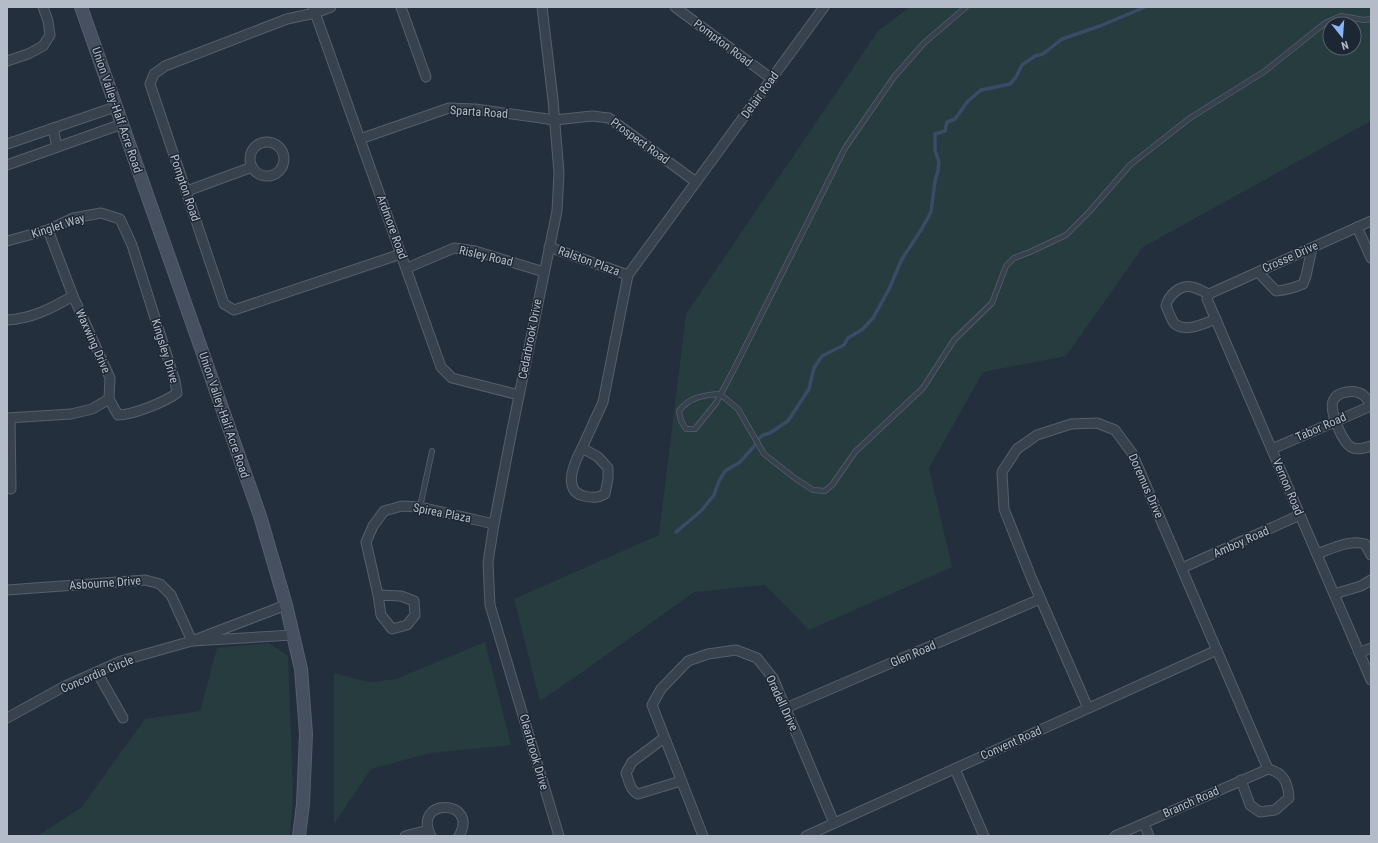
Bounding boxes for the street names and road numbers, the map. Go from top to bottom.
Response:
street label: Pompton Road [691,16,755,70]
street label: Union Valley-Half Acre Road [89,45,145,175]
street label: Delair Road [738,69,782,121]
street label: Sparta Road [450,103,508,121]
street label: Prospect Road [608,115,672,167]
street label: Pompton Road [167,153,203,223]
street label: Ardmore Road [374,193,410,261]
street label: Kinglet Way [30,211,86,241]
street label: Crosse Drive [1260,238,1320,276]
street label: Risley Road [458,243,514,269]
street label: Ralston Plaza [556,243,622,279]
street label: Cedarbrook Drive [515,297,545,380]
street label: Waxwing Drive [73,307,114,376]
street label: Kingsley Drive [149,317,182,385]
street label: Union Valley-Half Acre Road [196,350,252,480]
street label: Tabor Road [1294,410,1348,444]
street label: Doremus Drive [1126,452,1167,521]
street label: Vernon Road [1270,457,1306,518]
street label: Spirea Plaza [412,501,472,526]
street label: Amboy Road [1211,523,1271,561]
street label: Asbourne Drive [69,573,142,592]
street label: Glen Road [888,638,938,670]
street label: Concordia Circle [58,652,136,696]
street label: Oradell Drive [763,673,801,734]
street label: Clearbrook Drive [516,712,552,792]
street label: Convent Road [978,723,1044,763]
street label: Branch Road [1161,783,1221,821]

